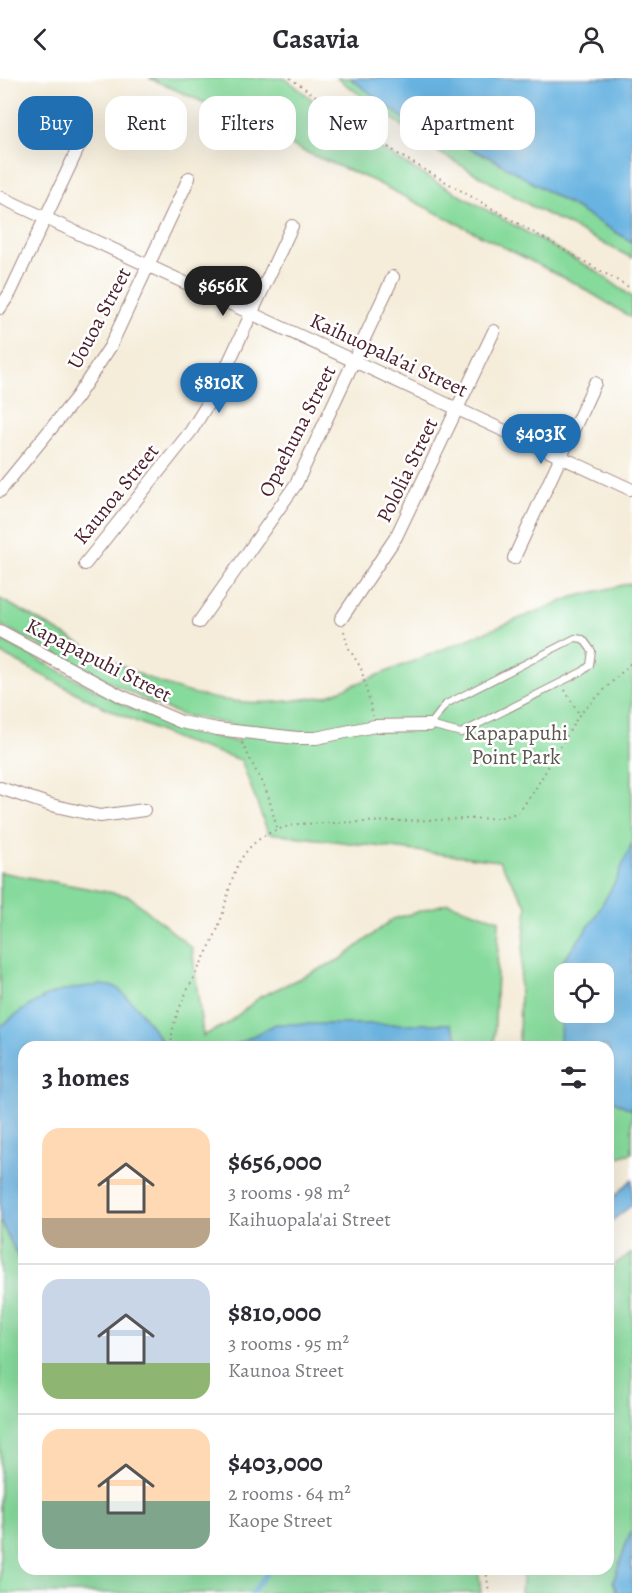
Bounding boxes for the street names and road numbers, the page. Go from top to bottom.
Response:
street label: Uouoa Street [60,262,138,374]
street label: Kaihuopala'ai Street [306,306,472,404]
street label: Opaehuna Street [252,360,342,502]
street label: Pololia Street [370,413,444,527]
street label: Kaunoa Street [67,438,165,550]
street label: Kapapapuhi Street [21,611,177,709]

